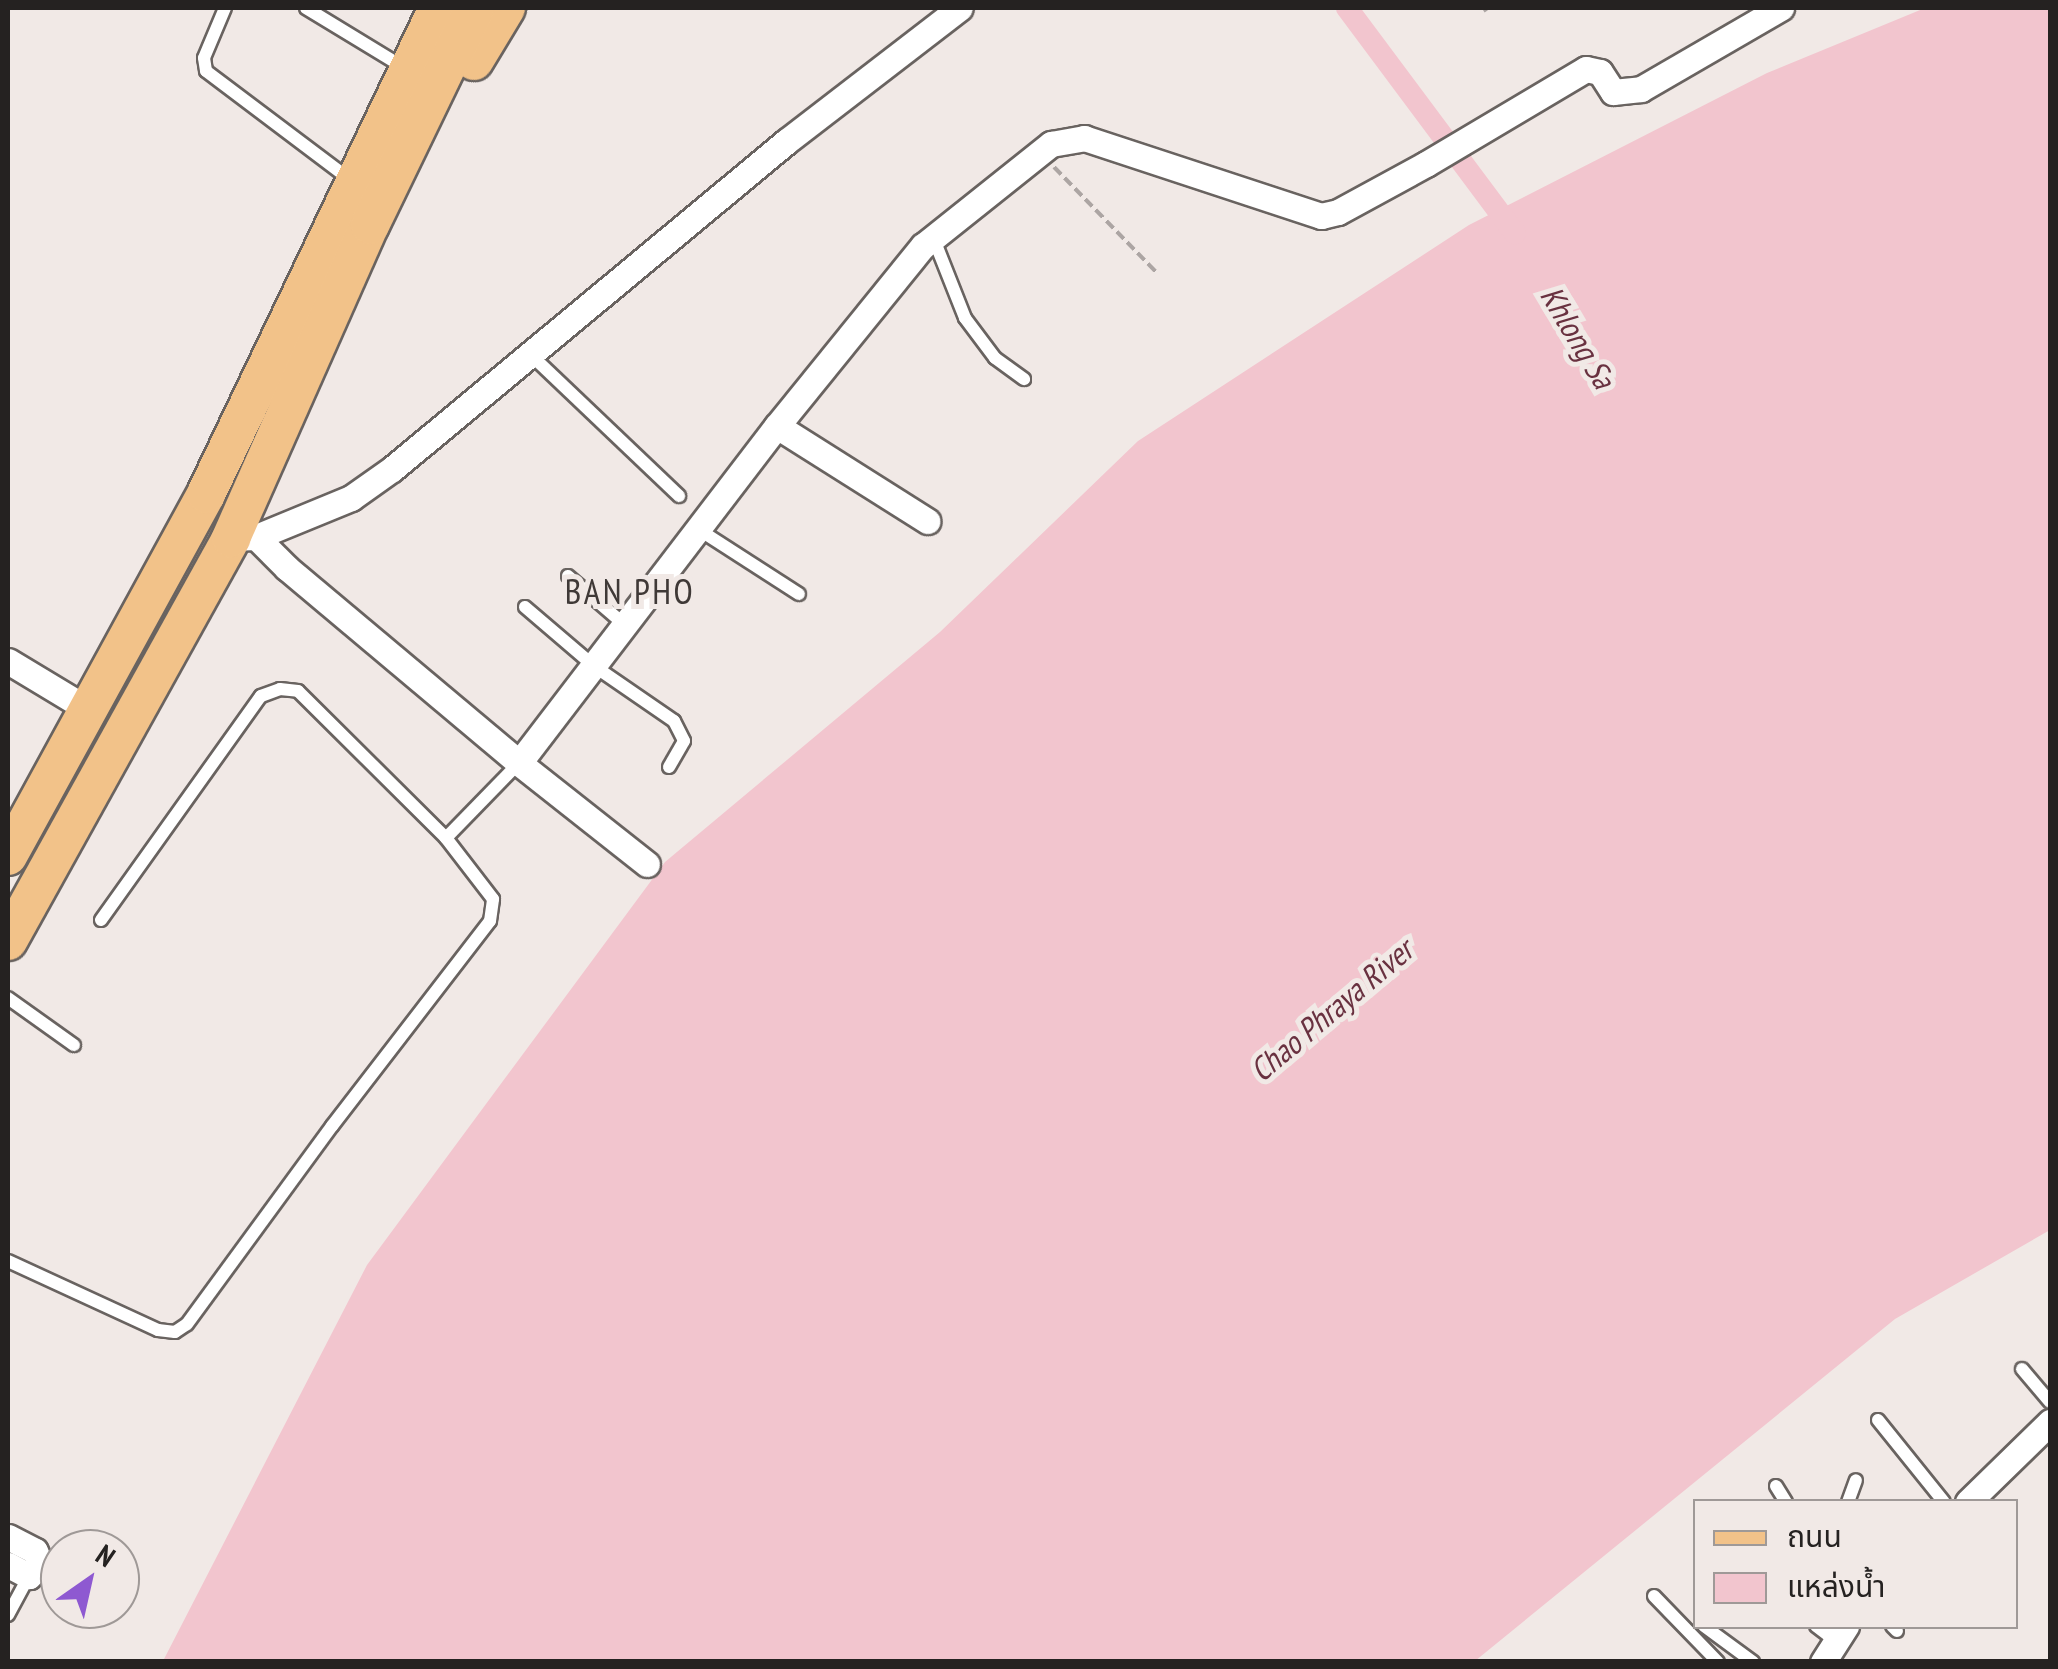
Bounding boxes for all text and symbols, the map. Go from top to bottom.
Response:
water label: Khlong Sa [1533,279,1623,395]
district label: BAN PHO [565,570,695,612]
water label: Chao Phraya River [1242,931,1420,1089]
legend [1693,1499,2018,1629]
text: ถนน [1787,1516,1842,1555]
north arrow [40,1529,140,1629]
text: N [89,1536,123,1575]
text: แหล่งน้ำ [1787,1566,1885,1605]

